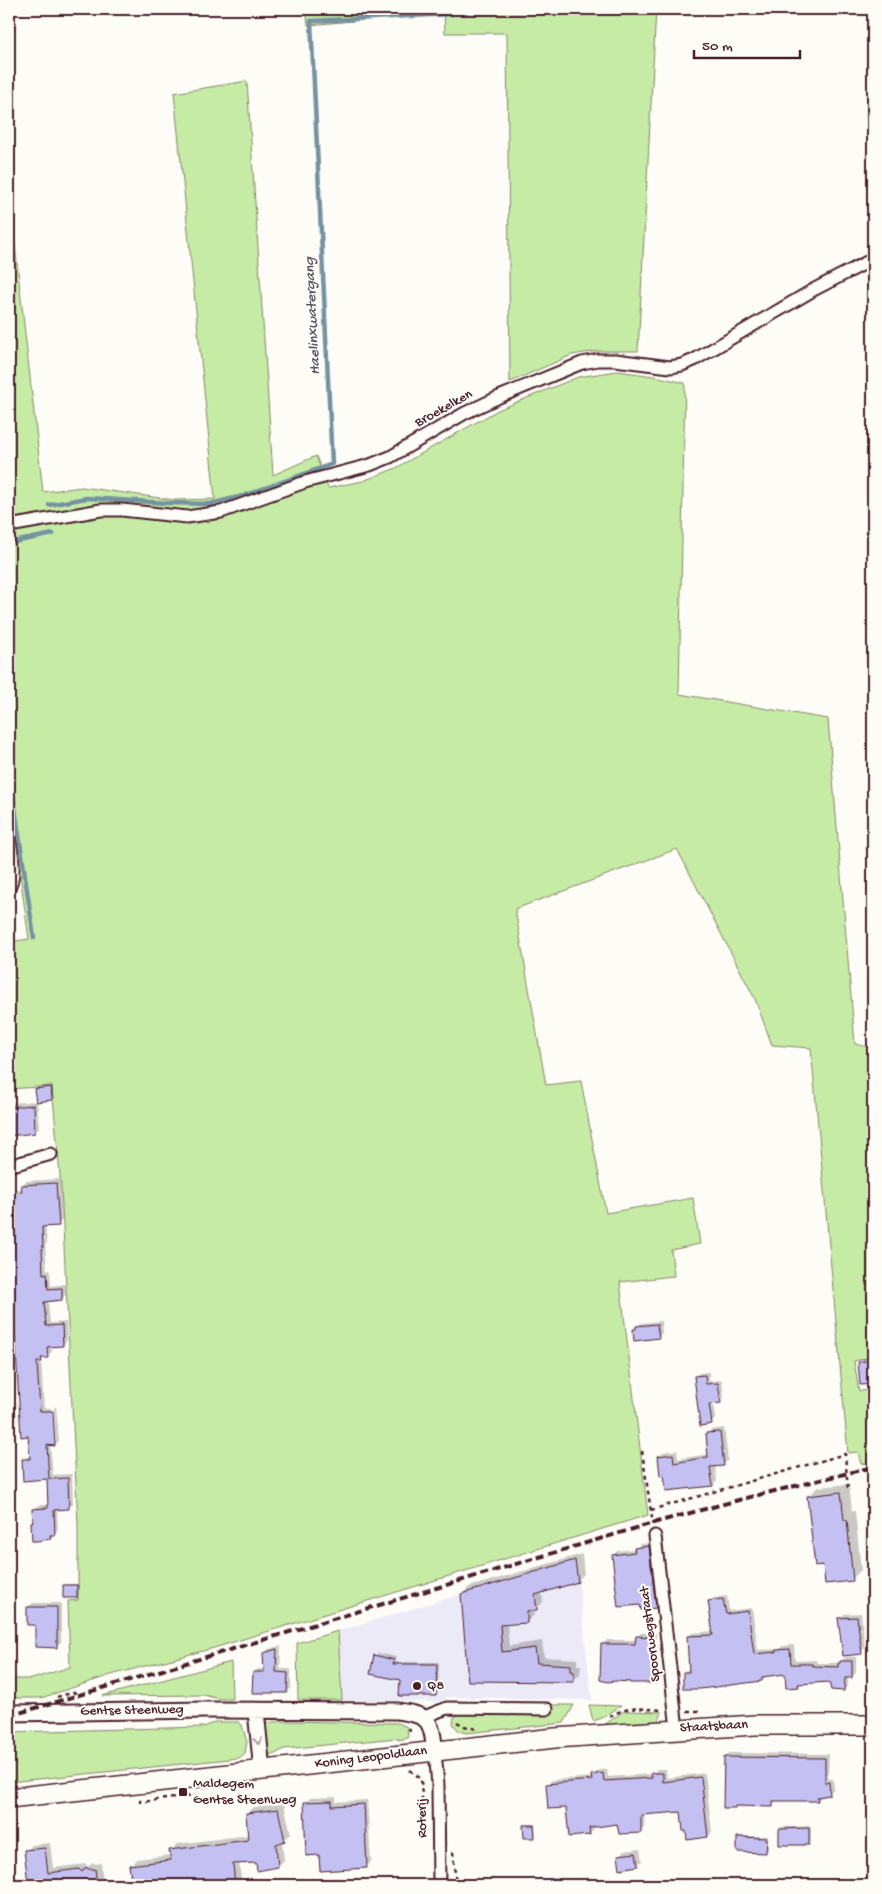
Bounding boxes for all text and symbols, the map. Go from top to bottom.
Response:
scale bar [694,28,801,60]
text: 50 m [702,38,733,56]
water label: Haelinxwatergang [301,255,325,375]
street label: Broekelken [411,386,476,432]
street label: Spoorwegstraat [637,1584,665,1683]
place label: Q8 [427,1678,444,1695]
marker: Q8 [411,1680,423,1692]
street label: Gentse Steenweg [80,1702,184,1720]
street label: Staatsbaan [679,1717,749,1737]
one-way arrow [252,1737,263,1745]
street label: Koning Leopoldlaan [314,1743,428,1773]
place label: Maldegem Gentse Steenweg [193,1776,297,1809]
marker: Maldegem Gentse Steenweg [177,1786,189,1798]
street label: Roterij [414,1798,432,1838]

